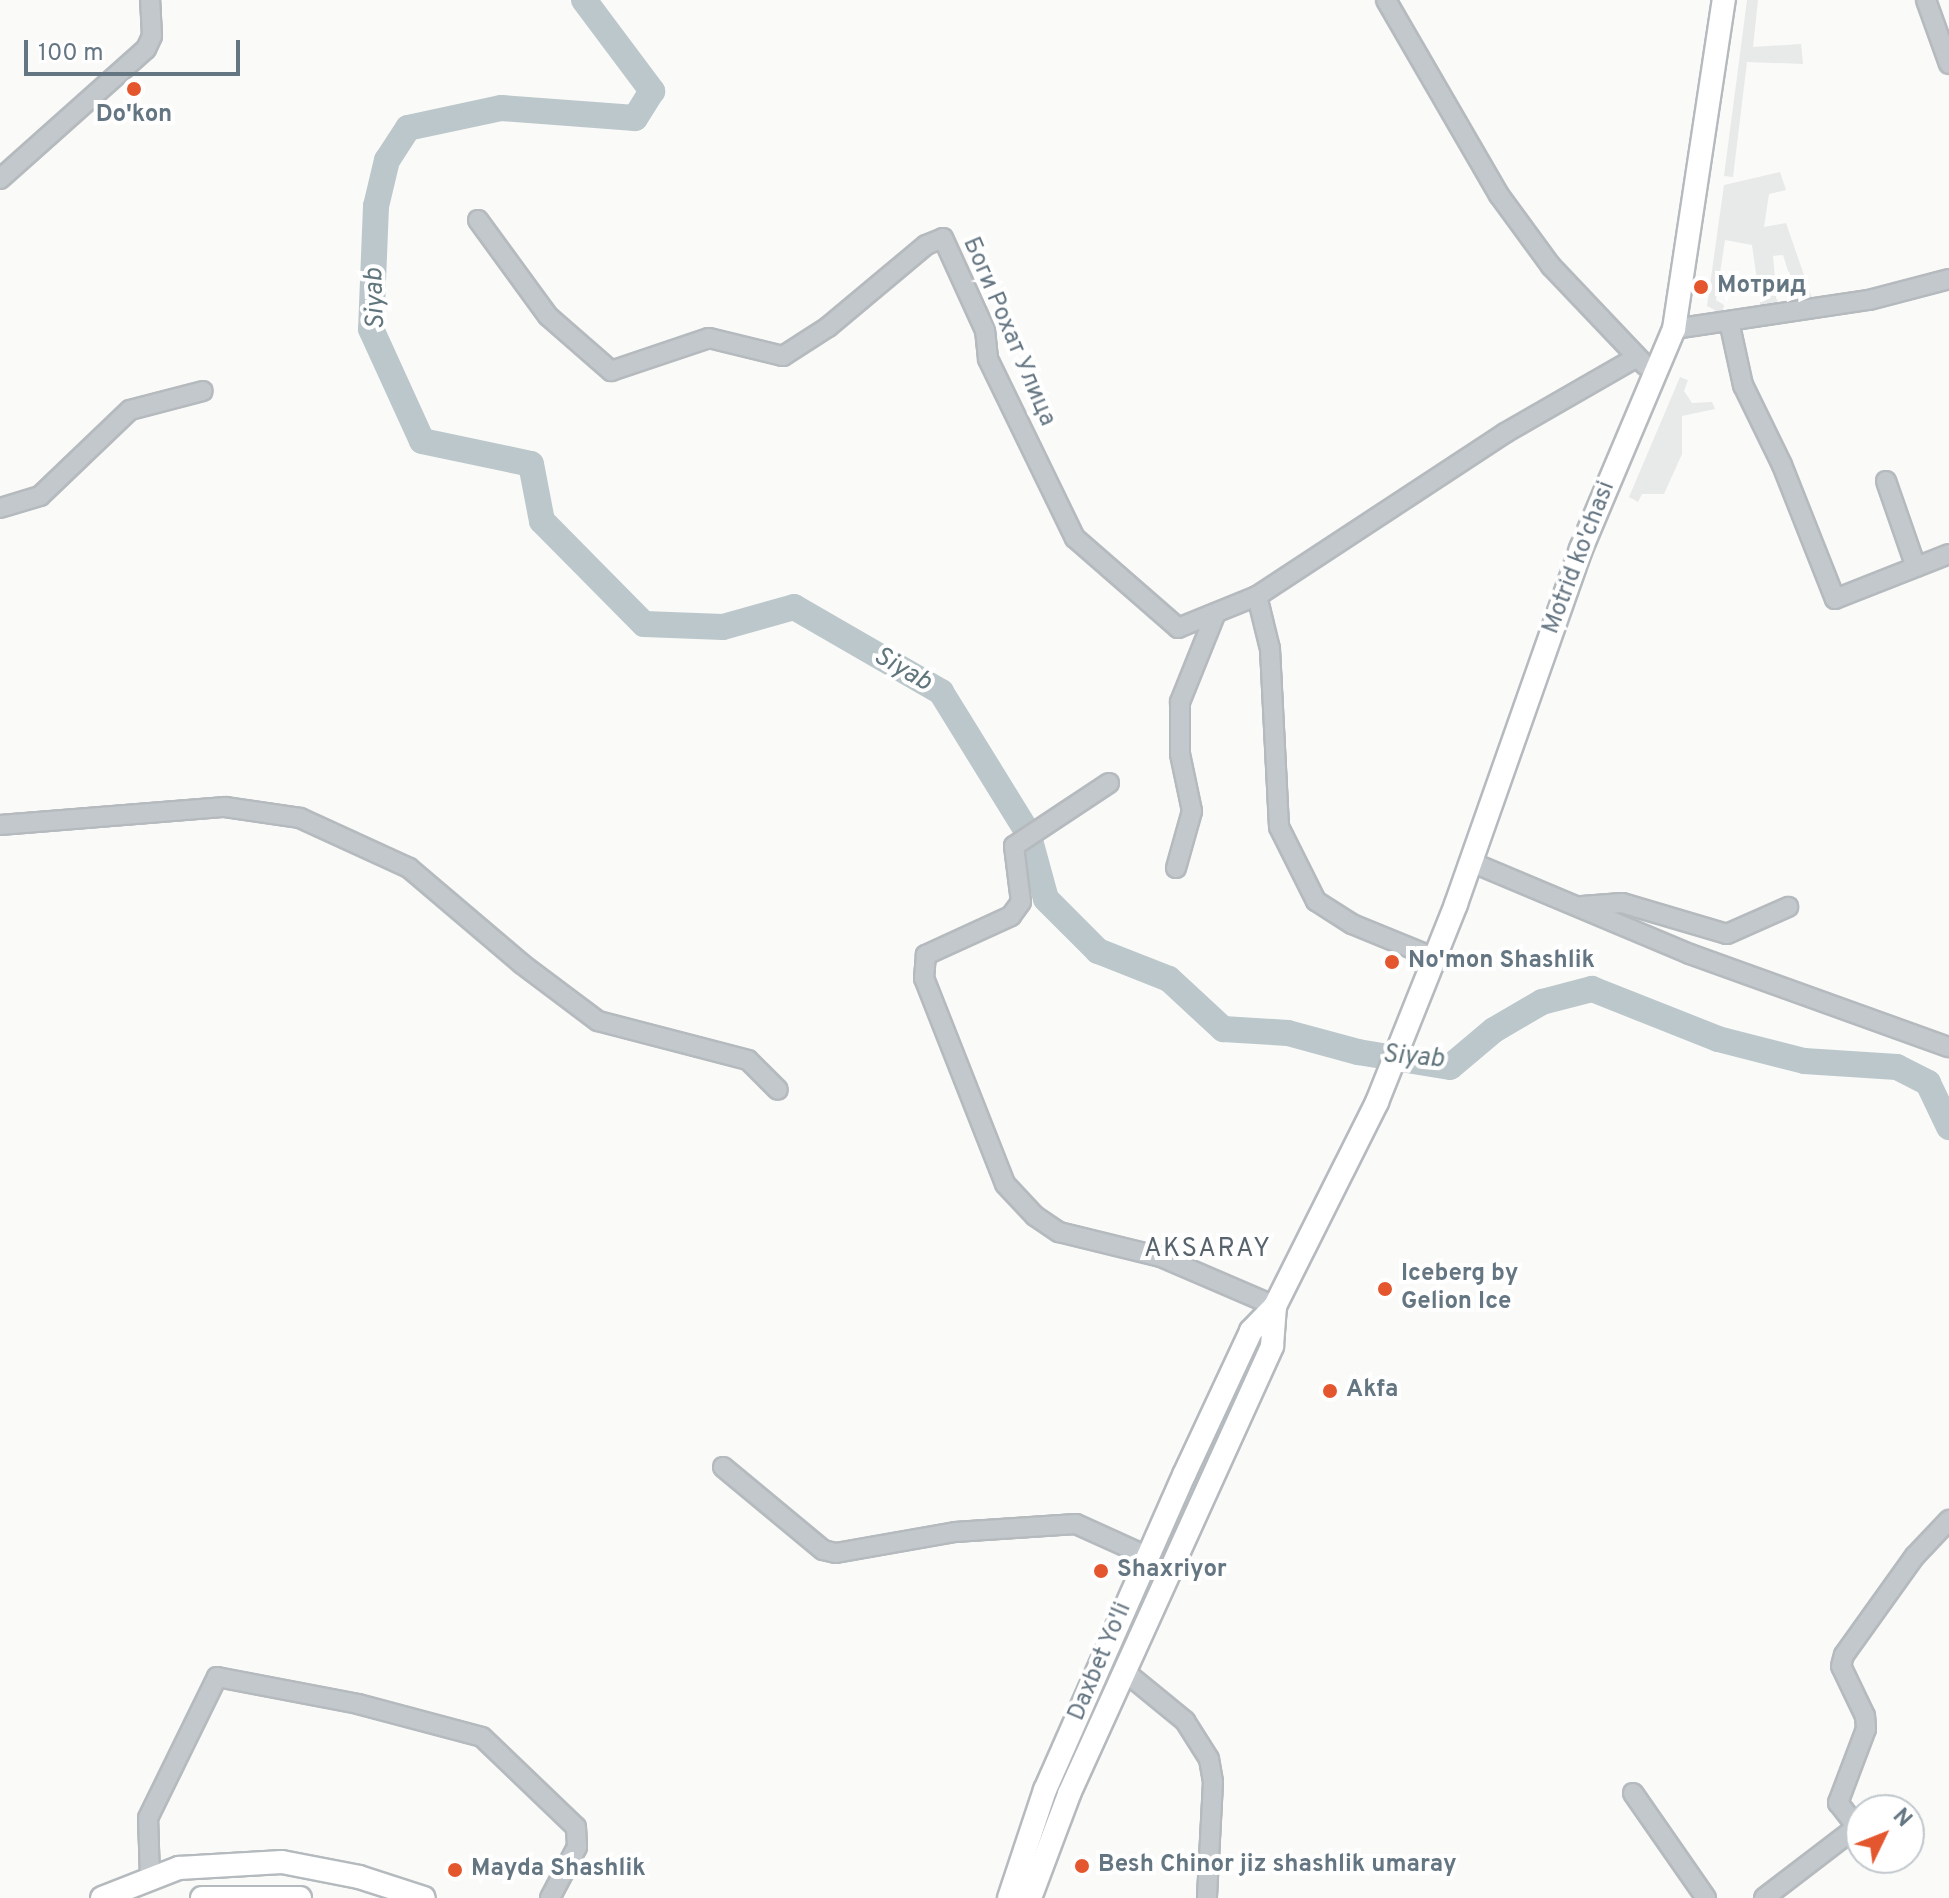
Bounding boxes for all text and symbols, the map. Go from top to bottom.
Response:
scale bar [28,24,244,74]
text: 100 m [38,39,104,69]
marker: Do'kon [125,80,143,98]
place label: Do'kon [96,102,172,130]
street label: Боги Рохат Улица [955,233,1061,431]
water label: Siyab [359,268,393,330]
place label: Мотрид [1717,273,1806,301]
marker: Мотрид [1692,278,1710,296]
street label: Motrid ko'chasi [1538,478,1622,638]
water label: Siyab [868,641,936,699]
place label: No'mon Shashlik [1408,948,1595,976]
marker: No'mon Shashlik [1383,953,1401,971]
water label: Siyab [1381,1040,1445,1076]
district label: AKSARAY [1144,1234,1272,1266]
place label: Iceberg by Gelion Ice [1401,1261,1518,1317]
marker: Iceberg by Gelion Ice [1376,1280,1394,1298]
place label: Akfa [1346,1377,1398,1405]
marker: Akfa [1321,1382,1339,1400]
place label: Shaxriyor [1117,1557,1227,1585]
marker: Shaxriyor [1092,1562,1110,1580]
street label: Daxbet Yo'li [1063,1598,1139,1726]
north arrow [1845,1794,1925,1874]
text: N [1886,1804,1917,1834]
place label: Besh Chinor jiz shashlik umaray [1098,1852,1457,1880]
place label: Mayda Shashlik [471,1856,646,1884]
marker: Besh Chinor jiz shashlik umaray [1073,1857,1091,1875]
marker: Mayda Shashlik [446,1861,464,1879]

